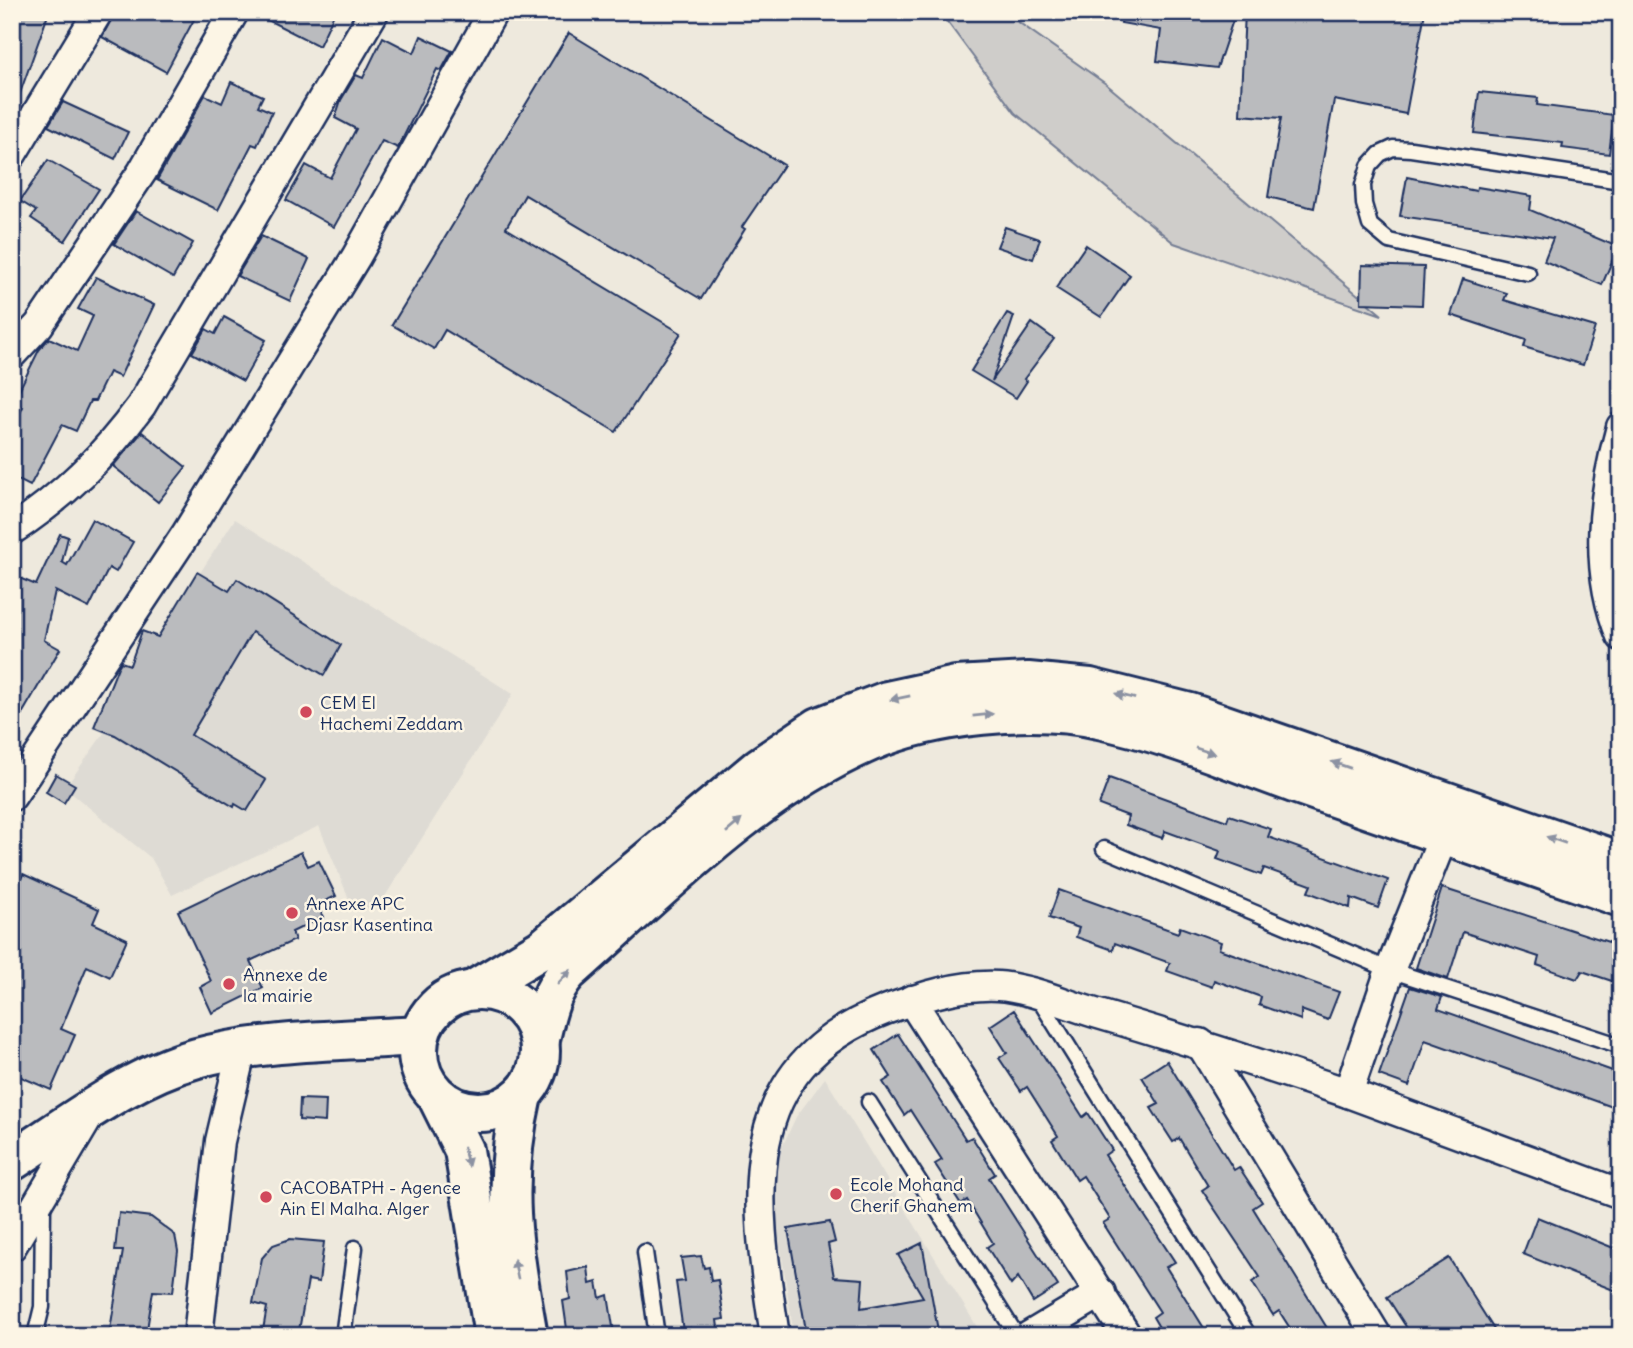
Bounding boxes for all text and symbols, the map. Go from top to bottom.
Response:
one-way arrow [1113,690,1135,701]
place label: CEM El Hachemi Zeddam [320,691,463,735]
one-way arrow [889,692,911,703]
marker: CEM El Hachemi Zeddam [298,704,314,720]
one-way arrow [972,710,994,721]
one-way arrow [1194,747,1215,757]
one-way arrow [1331,759,1352,770]
one-way arrow [726,819,743,834]
one-way arrow [1546,834,1567,845]
place label: Annexe APC Djasr Kasentina [306,892,433,936]
marker: Annexe APC Djasr Kasentina [284,905,300,921]
place label: Annexe de la mairie [243,963,328,1007]
one-way arrow [556,969,572,986]
marker: Annexe de la mairie [221,976,237,992]
one-way arrow [461,1147,471,1168]
place label: Ecole Mohand Cherif Ghanem [850,1173,973,1217]
place label: CACOBATPH - Agence Ain El Malha. Alger [280,1176,461,1220]
marker: Ecole Mohand Cherif Ghanem [828,1186,844,1202]
marker: CACOBATPH - Agence Ain El Malha. Alger [258,1189,274,1205]
one-way arrow [510,1258,521,1280]

